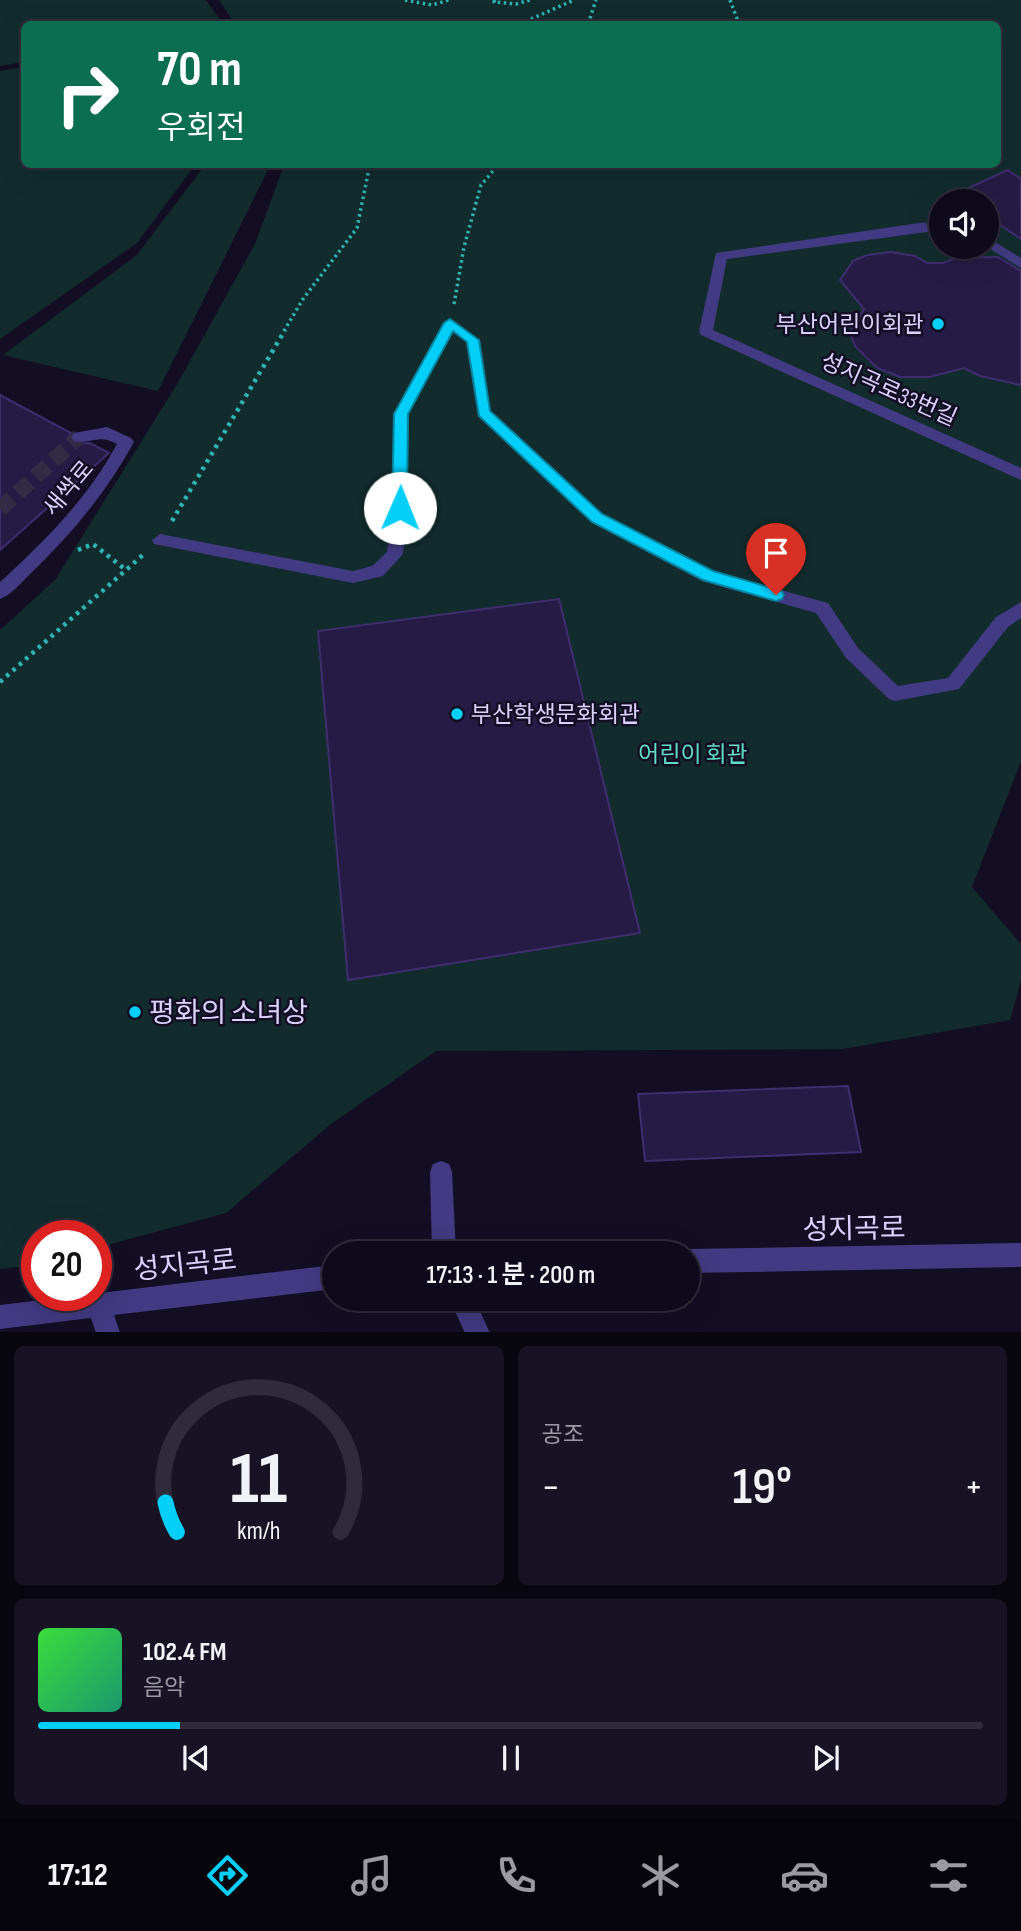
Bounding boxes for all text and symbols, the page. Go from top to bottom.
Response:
text: 70 m [157,41,242,100]
icon: right [42,49,133,140]
text: 우회전 [157,109,245,148]
map controls [929,189,999,259]
button: sound [929,189,999,259]
place label: 부산어린이회관 [776,311,924,339]
marker: 부산어린이회관 [930,316,946,332]
street label: 성지곡로33번길 [816,347,961,432]
street label: 새싹로 [38,455,100,522]
position arrow [363,471,437,545]
pin [746,523,806,595]
icon: arrive [757,534,795,572]
place label: 부산학생문화회관 [471,701,640,729]
marker: 부산학생문화회관 [449,706,465,722]
park label: 어린이 회관 [638,741,748,769]
place label: 평화의 소녀상 [149,997,308,1030]
marker: 평화의 소녀상 [127,1004,143,1020]
street label: 성지곡로 [802,1212,906,1247]
speed limit sign: 20 [21,1220,112,1311]
street label: 성지곡로 [132,1244,238,1287]
text: 17:13 · 1 분 · 200 m [427,1260,595,1291]
text: 공조 [542,1421,584,1449]
text: 11 [230,1436,287,1524]
text: 19° [733,1456,792,1519]
text: − [542,1465,560,1510]
text: + [964,1465,983,1510]
text: km/h [237,1515,280,1546]
text: 102.4 FM [143,1637,226,1668]
text: 음악 [143,1674,185,1702]
icon: previous [177,1739,215,1777]
icon: pause [492,1739,530,1777]
icon: next [807,1739,845,1777]
icon: directions [203,1851,252,1900]
icon: music [347,1851,396,1900]
icon: phone [492,1851,541,1900]
icon: climate [636,1851,685,1900]
icon: car [780,1851,829,1900]
icon: filters [924,1851,973,1900]
text: 17:12 [48,1856,108,1895]

